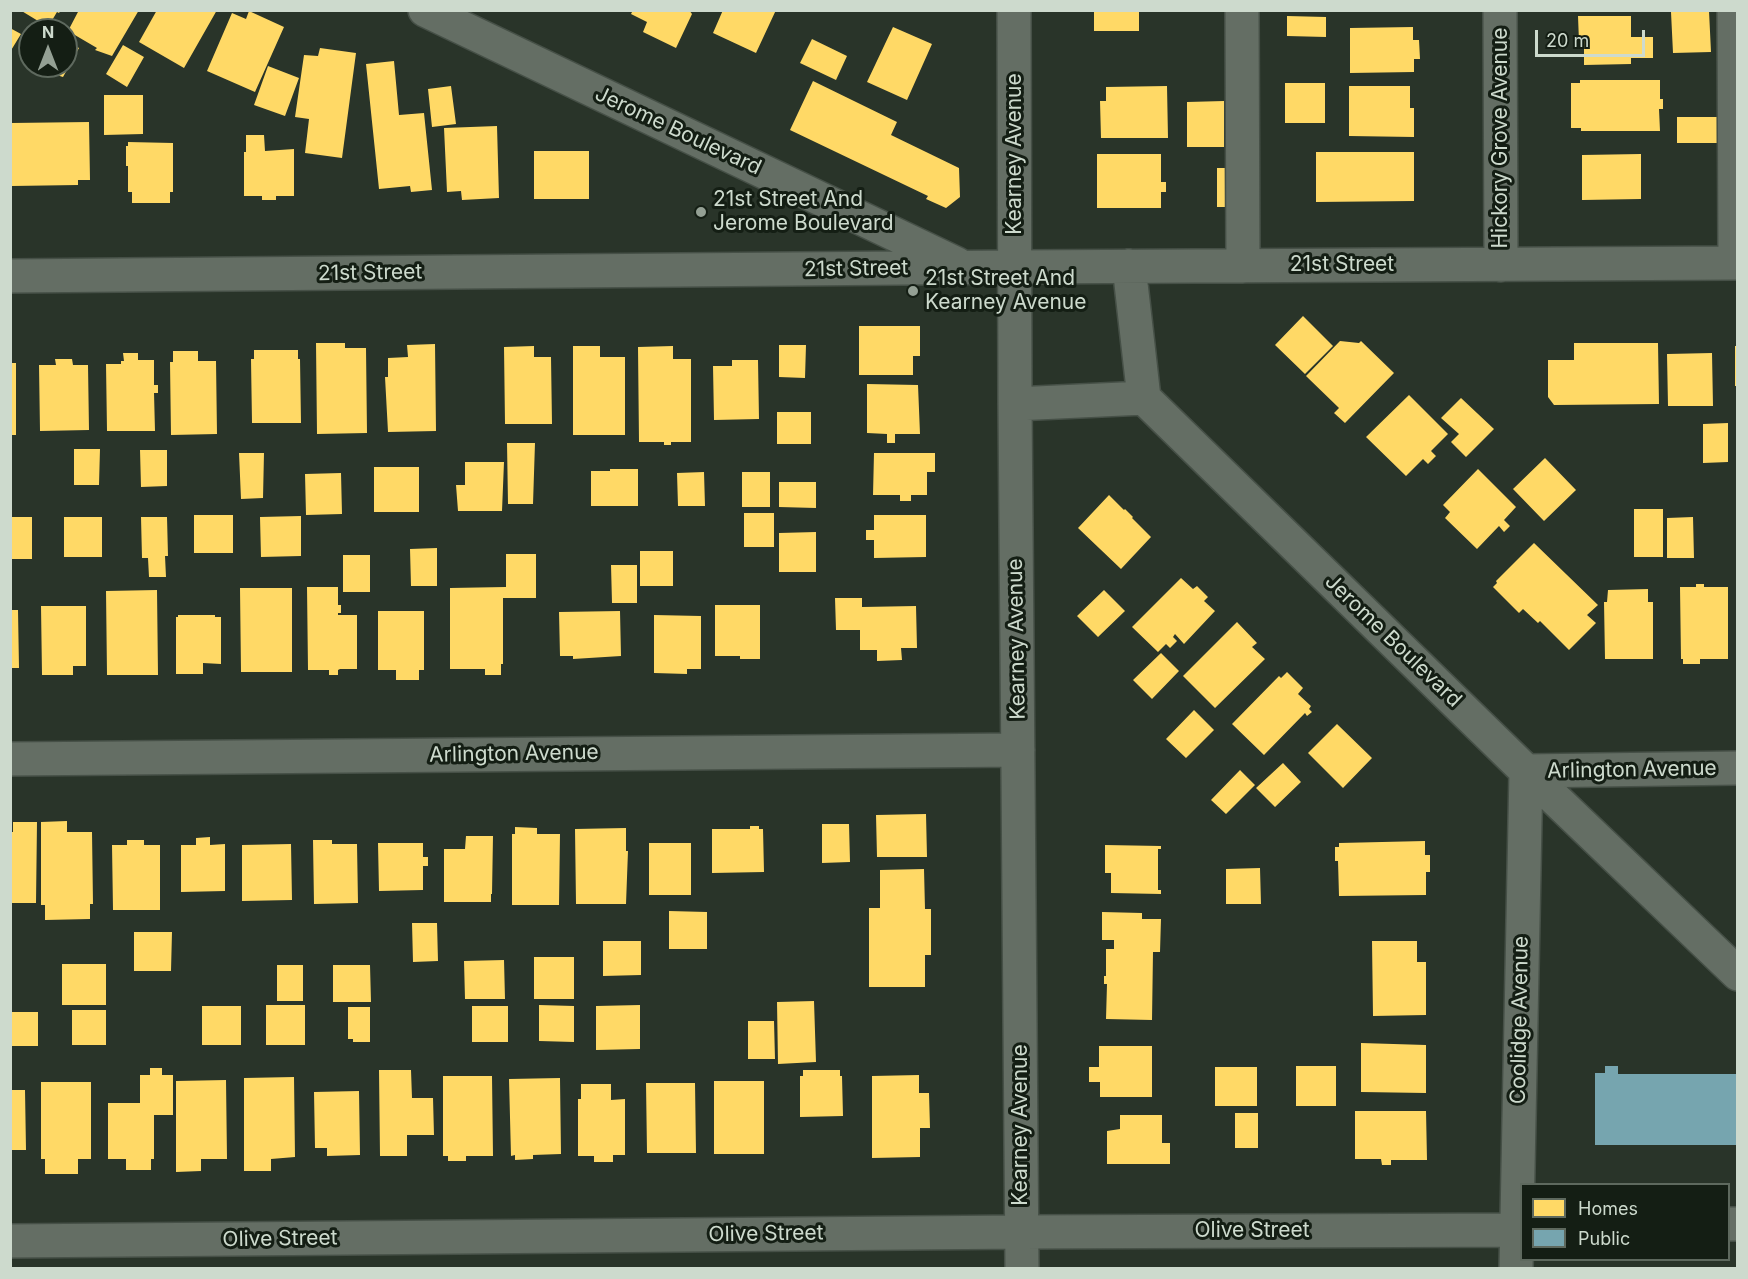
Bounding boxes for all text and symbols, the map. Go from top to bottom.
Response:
north arrow [18,18,78,78]
scale bar [1538,18,1648,56]
text: N [42,22,54,42]
street label: Hickory Grove Avenue [1488,28,1514,248]
text: 20 m [1546,30,1589,51]
street label: Kearney Avenue [1002,73,1028,235]
street label: Jerome Boulevard [591,81,765,181]
place label: 21st Street And Jerome Boulevard [713,187,893,237]
marker: 21st Street And Jerome Boulevard [694,205,708,219]
street label: 21st Street [1290,252,1394,278]
street label: 21st Street [804,255,908,283]
street label: 21st Street [318,259,422,287]
place label: 21st Street And Kearney Avenue [925,266,1086,316]
marker: 21st Street And Kearney Avenue [906,284,920,298]
street label: Kearney Avenue [1003,558,1031,720]
street label: Jerome Boulevard [1319,569,1467,713]
street label: Arlington Avenue [429,740,599,768]
street label: Arlington Avenue [1547,756,1717,784]
street label: Coolidge Avenue [1506,936,1534,1104]
street label: Kearney Avenue [1008,1044,1034,1206]
legend [1520,1183,1730,1261]
text: Homes [1578,1198,1638,1219]
street label: Olive Street [1194,1218,1310,1244]
street label: Olive Street [708,1220,824,1248]
street label: Olive Street [222,1225,338,1253]
text: Public [1578,1228,1630,1249]

